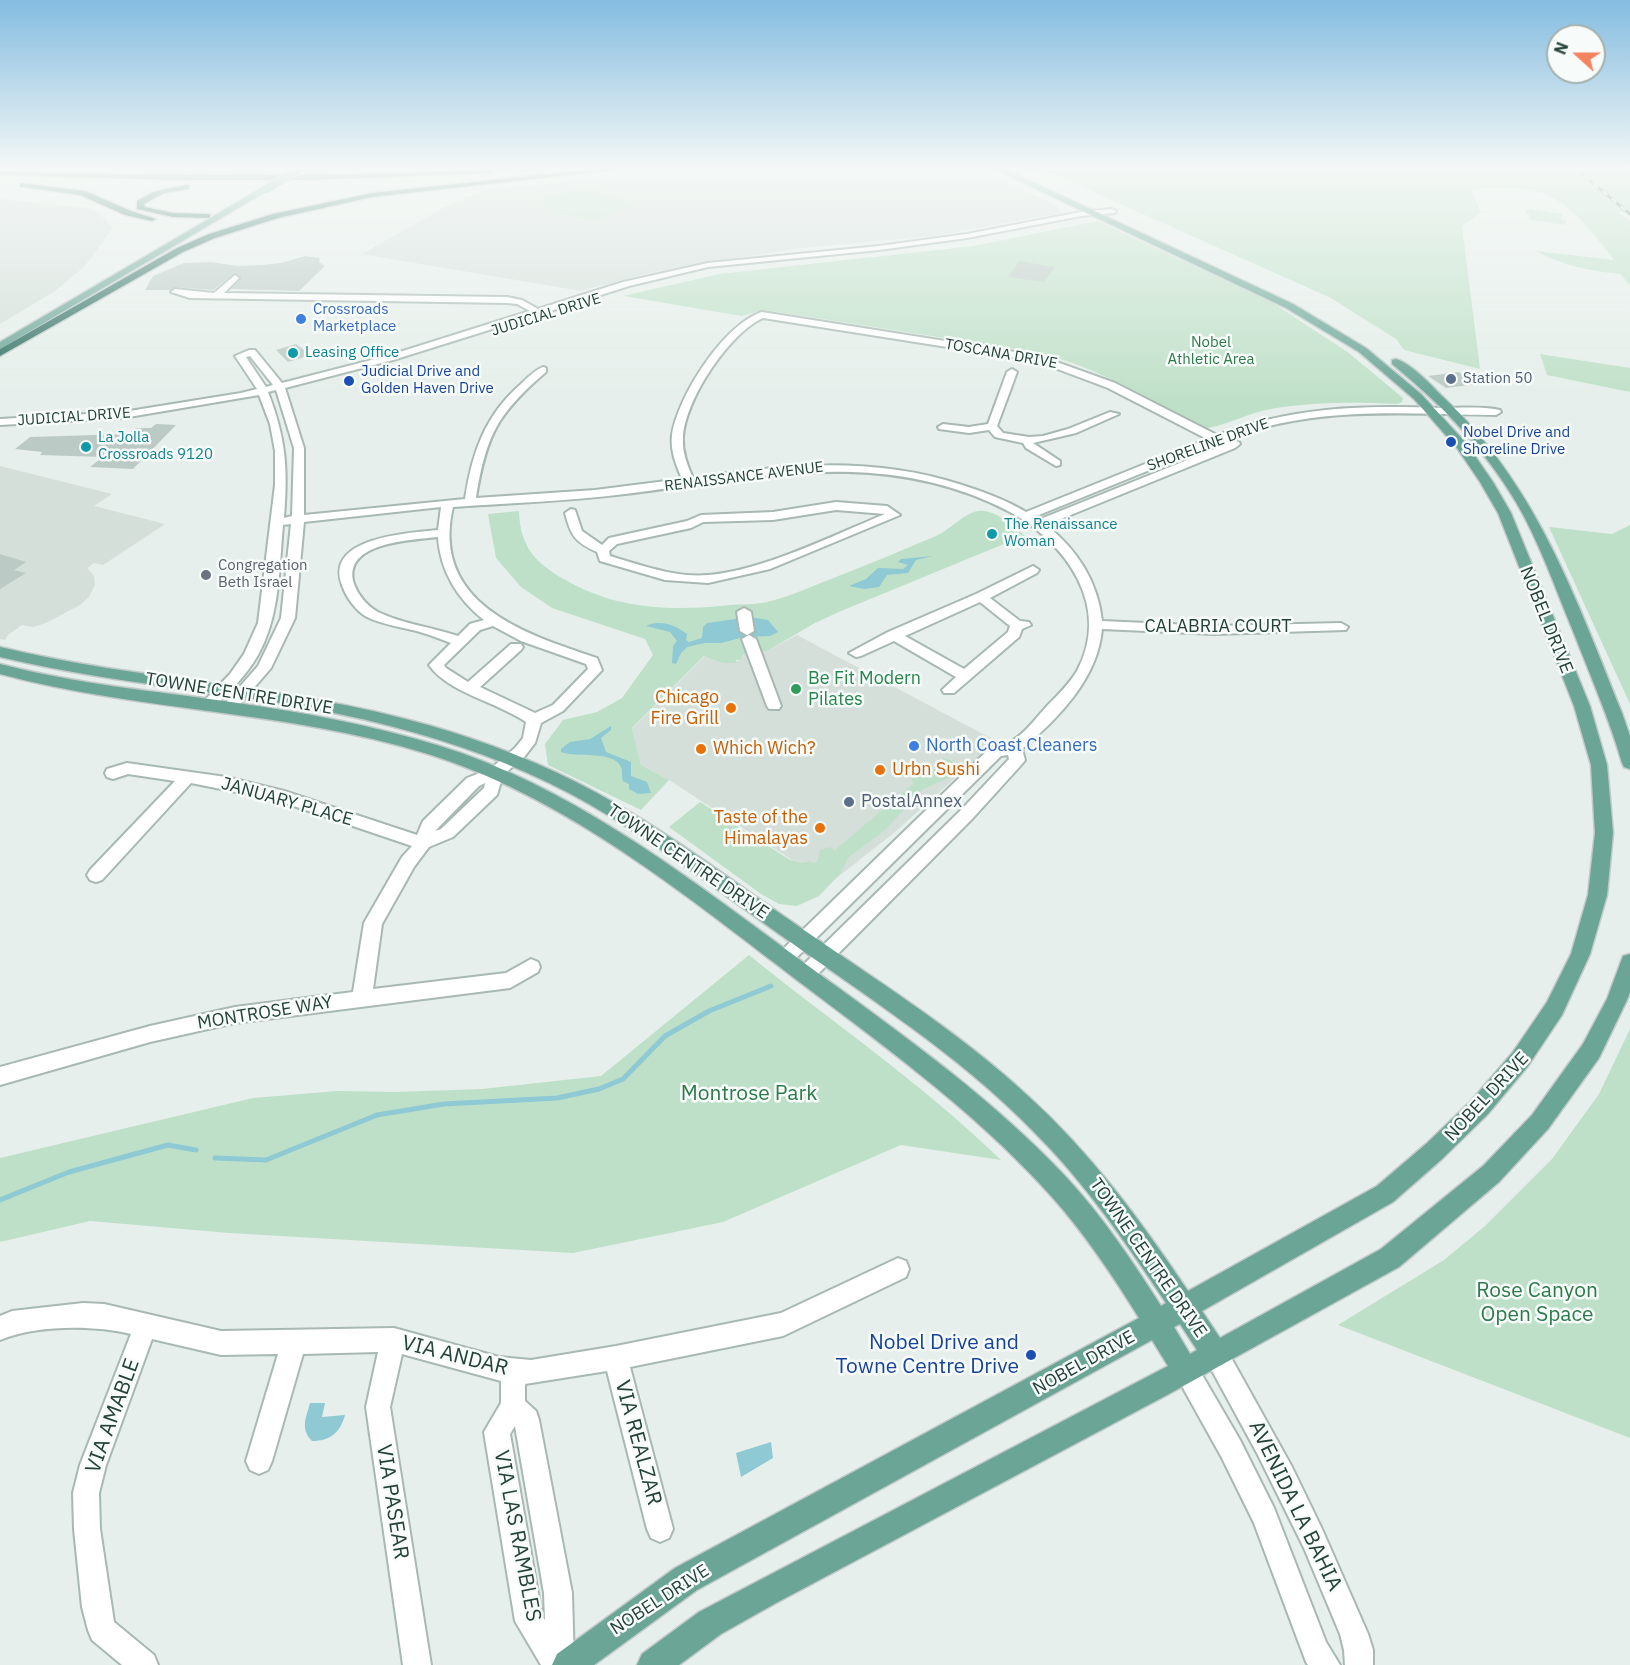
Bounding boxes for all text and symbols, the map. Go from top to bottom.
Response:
north arrow [1546,24,1606,84]
text: N [1550,39,1572,57]
street label: JUDICIAL DRIVE [489,290,603,340]
place label: Crossroads Marketplace [313,301,396,336]
marker: Crossroads Marketplace [294,312,308,326]
park label: Nobel Athletic Area [1167,334,1255,369]
street label: TOSCANA DRIVE [943,335,1059,373]
place label: Leasing Office [305,344,399,362]
marker: Leasing Office [286,346,300,360]
place label: Judicial Drive and Golden Haven Drive [361,363,494,398]
place label: Station 50 [1463,370,1532,388]
marker: Station 50 [1444,372,1458,386]
marker: Judicial Drive and Golden Haven Drive [342,374,356,388]
street label: JUDICIAL DRIVE [17,404,131,430]
street label: SHORELINE DRIVE [1145,415,1271,475]
place label: Nobel Drive and Shoreline Drive [1463,424,1570,459]
place label: La Jolla Crossroads 9120 [98,429,213,464]
marker: Nobel Drive and Shoreline Drive [1444,435,1458,449]
marker: La Jolla Crossroads 9120 [79,440,93,454]
street label: RENAISSANCE AVENUE [663,458,825,496]
place label: The Renaissance Woman [1004,516,1118,551]
marker: The Renaissance Woman [985,527,999,541]
place label: Congregation Beth Israel [218,557,308,592]
street label: NOBEL DRIVE [1515,563,1577,677]
marker: Congregation Beth Israel [199,568,213,582]
street label: CALABRIA COURT [1144,616,1292,638]
place label: Be Fit Modern Pilates [808,668,921,710]
street label: TOWNE CENTRE DRIVE [144,669,334,719]
marker: Be Fit Modern Pilates [789,682,803,696]
place label: Chicago Fire Grill [650,687,719,730]
marker: Chicago Fire Grill [724,701,738,715]
place label: North Coast Cleaners [926,735,1097,757]
place label: Which Wich? [713,738,816,760]
marker: North Coast Cleaners [907,739,921,753]
marker: Which Wich? [694,742,708,756]
place label: Urbn Sushi [892,759,980,781]
marker: Urbn Sushi [873,763,887,777]
street label: JANUARY PLACE [219,773,355,831]
place label: PostalAnnex [861,791,962,813]
marker: PostalAnnex [842,795,856,809]
street label: TOWNE CENTRE DRIVE [603,800,773,924]
place label: Taste of the Himalayas [714,807,808,850]
marker: Taste of the Himalayas [813,821,827,835]
street label: MONTROSE WAY [196,992,334,1034]
street label: NOBEL DRIVE [1440,1048,1534,1146]
park label: Montrose Park [681,1081,817,1107]
street label: TOWNE CENTRE DRIVE [1085,1174,1211,1342]
park label: Rose Canyon Open Space [1476,1278,1598,1328]
street label: NOBEL DRIVE [1029,1326,1139,1400]
place label: Nobel Drive and Towne Centre Drive [835,1330,1019,1380]
street label: VIA ANDAR [399,1331,511,1381]
marker: Nobel Drive and Towne Centre Drive [1024,1348,1038,1362]
street label: VIA AMABLE [81,1355,145,1477]
street label: VIA REALZAR [609,1378,667,1508]
street label: AVENIDA LA BAHIA [1243,1417,1347,1595]
street label: VIA PASEAR [370,1443,414,1561]
street label: VIA LAS RAMBLES [488,1448,546,1624]
street label: NOBEL DRIVE [607,1560,713,1640]

